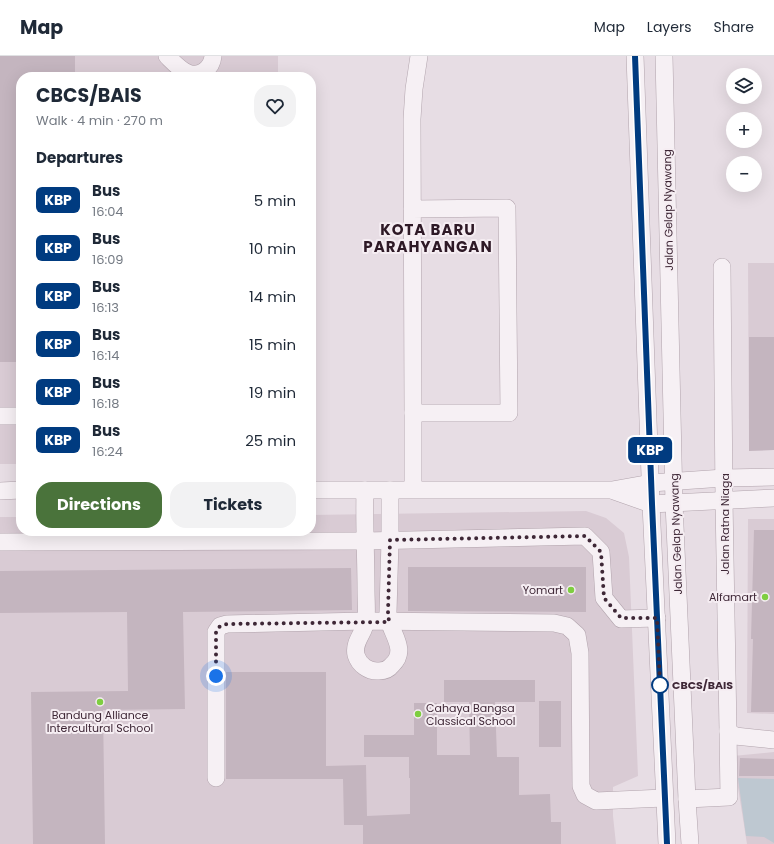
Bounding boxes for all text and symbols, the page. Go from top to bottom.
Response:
text: Map [20,14,63,41]
text: Map [594,17,625,37]
text: Layers [647,17,691,37]
text: Share [713,17,754,37]
map controls [726,68,762,192]
button: layers [726,68,762,104]
text: CBCS/BAIS [36,82,142,109]
button: heart [254,85,296,127]
text: Walk · 4 min · 270 m [36,111,163,130]
button: + [726,112,762,148]
text: Departures [36,147,123,168]
street label: Jalan Gelap Nyawang [659,149,677,271]
button: − [726,156,762,192]
text: Bus [92,180,120,201]
text: KBP [44,190,72,210]
text: 5 min [254,190,296,211]
text: 16:04 [92,202,124,221]
district label: KOTA BARU PARAHYANGAN [363,219,493,257]
text: Bus [92,228,120,249]
text: KBP [44,238,72,258]
text: 10 min [249,238,296,259]
text: 16:09 [92,250,124,269]
text: Bus [92,276,120,297]
text: KBP [44,286,72,306]
text: 14 min [249,286,296,307]
text: 16:13 [92,298,119,317]
text: Bus [92,324,120,345]
text: KBP [44,334,72,354]
text: 15 min [249,334,296,355]
text: 16:14 [92,346,120,365]
text: Bus [92,372,120,393]
text: KBP [44,382,72,402]
text: 19 min [249,382,296,403]
text: 16:18 [92,394,120,413]
text: Bus [92,420,120,441]
text: KBP [44,430,72,450]
text: 25 min [245,430,296,451]
line badge: KBP [627,437,673,463]
text: KBP [636,440,664,460]
text: 16:24 [92,442,123,461]
street label: Jalan Gelap Nyawang [666,473,686,595]
street label: Jalan Ratna Niaga [717,473,733,575]
button: Directions [36,482,162,528]
button: Tickets [170,482,296,528]
place label: Yomart [523,582,563,598]
marker: Yomart [566,585,576,595]
place label: Alfamart [709,589,757,605]
marker: Alfamart [760,592,770,602]
your location [206,666,226,686]
marker: CBCS/BAIS [651,676,669,694]
place label: CBCS/BAIS [672,677,733,693]
marker: Bandung Alliance Intercultural School [95,697,105,707]
place label: Cahaya Bangsa Classical School [426,700,516,729]
place label: Bandung Alliance Intercultural School [47,707,153,736]
marker: Cahaya Bangsa Classical School [413,709,423,719]

